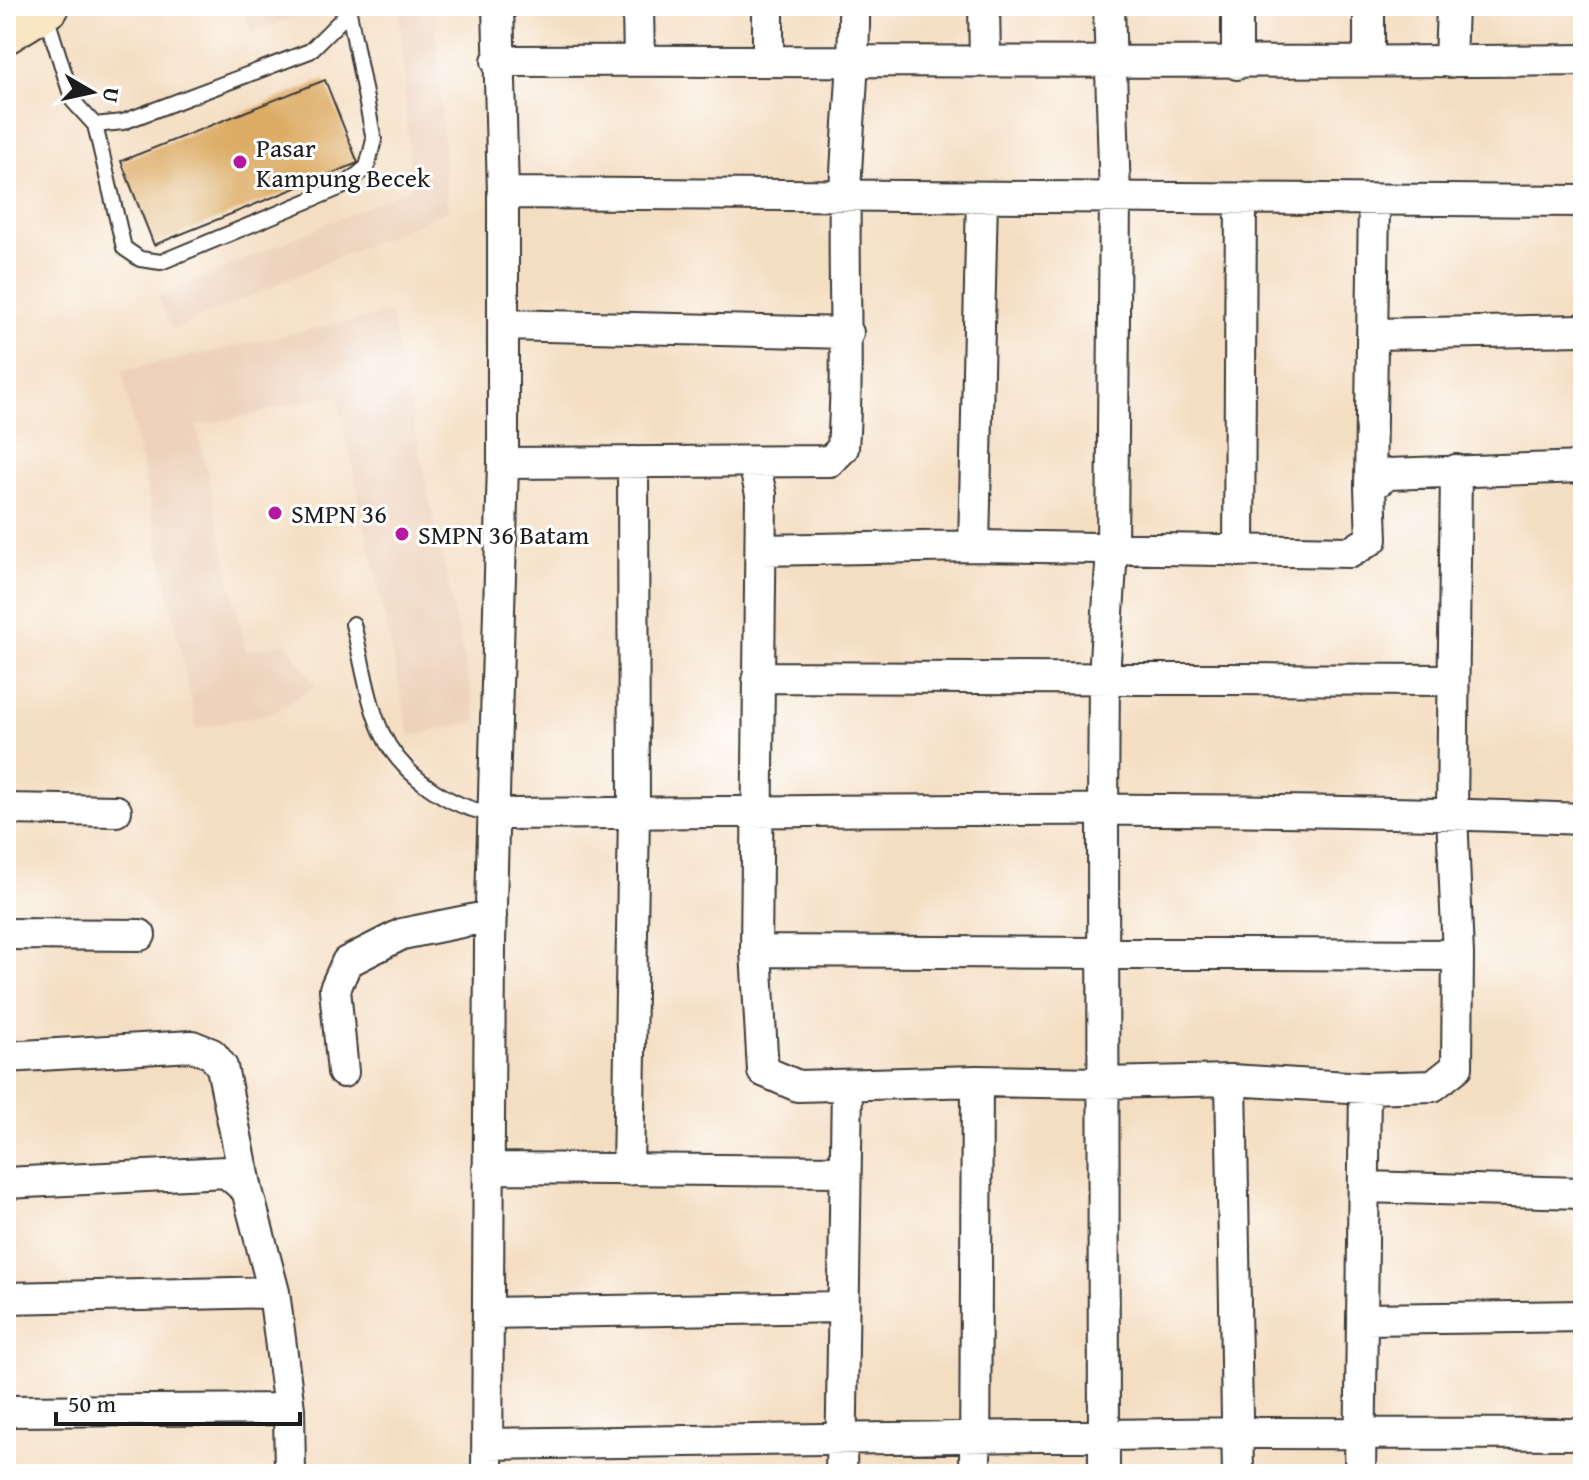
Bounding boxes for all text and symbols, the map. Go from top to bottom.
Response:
north arrow [52,52,132,132]
text: U [95,85,129,105]
place label: Pasar Kampung Becek [256,128,431,197]
marker: Pasar Kampung Becek [231,153,249,171]
place label: SMPN 36 [291,494,387,533]
marker: SMPN 36 [266,504,284,522]
place label: SMPN 36 Batam [418,515,589,554]
marker: SMPN 36 Batam [393,525,411,543]
scale bar [56,1376,300,1426]
text: 50 m [68,1386,116,1421]

